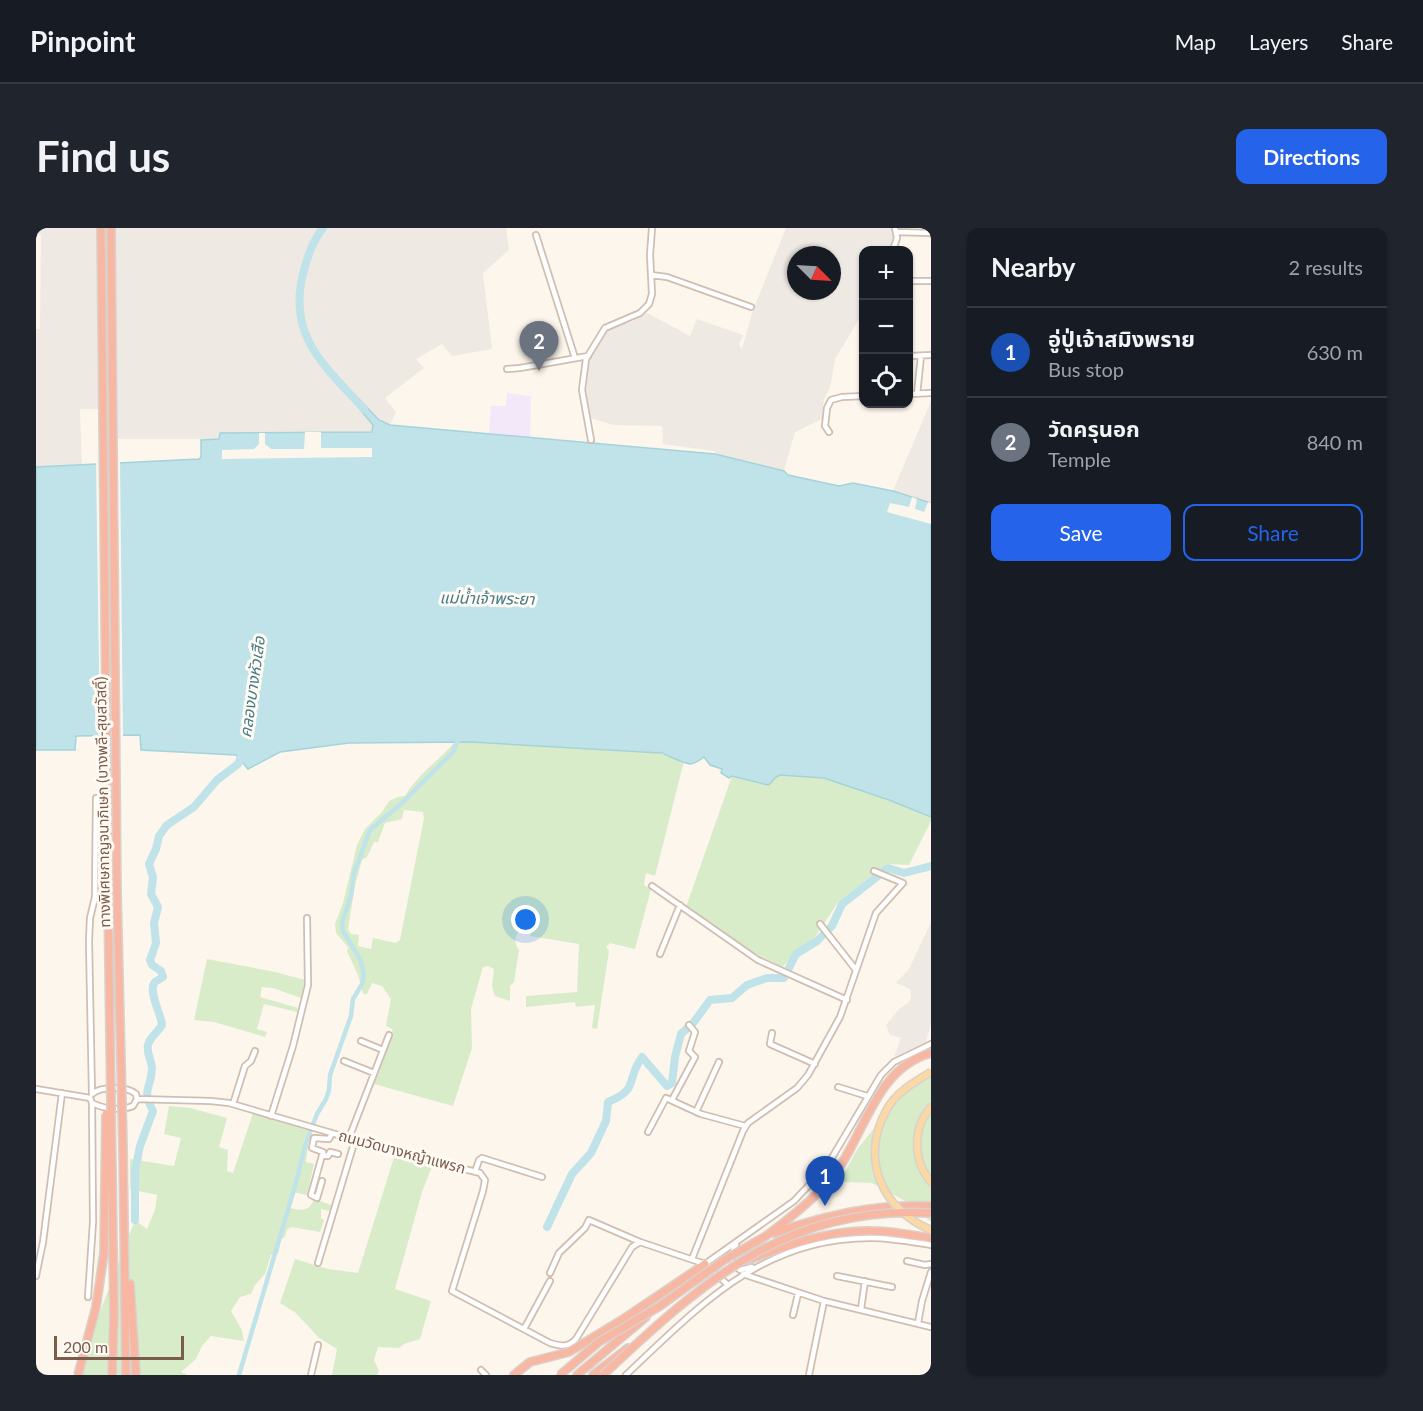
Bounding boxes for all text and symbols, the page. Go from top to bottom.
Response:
text: Pinpoint [30,24,135,58]
text: Map [1175,29,1216,54]
text: Layers [1249,29,1308,54]
text: Share [1341,29,1393,54]
button: Directions [1236,129,1387,184]
text: Find us [36,131,170,181]
north arrow [787,246,841,300]
map controls [859,246,913,408]
button: + [859,246,913,300]
text: Nearby [991,251,1076,283]
text: 2 results [1288,255,1363,279]
button: − [859,300,913,354]
pin: 2 [520,322,558,371]
text: อู่ปู่เจ้าสมิงพราย [1048,325,1195,352]
text: 1 [1005,340,1016,364]
text: 630 m [1307,340,1363,364]
button: locate [859,354,913,408]
text: Bus stop [1048,357,1124,381]
text: วัดครุนอก [1048,415,1140,442]
text: 2 [1005,430,1016,454]
text: 840 m [1307,430,1363,454]
text: Temple [1048,447,1111,471]
button: Save [991,504,1171,561]
button: Share [1183,504,1363,561]
water label: แม่น้ำเจ้าพระยา [439,586,536,608]
water label: คลองบางหัวเสือ [235,634,268,739]
street label: ทางพิเศษกาญจนาภิเษก (บางพลี-สุขสวัสดิ์) [91,676,114,928]
your location [511,905,540,934]
street label: ถนนวัดบางหญ้าแพรก [337,1125,468,1177]
pin: 1 [806,1156,844,1206]
scale bar [54,1333,184,1360]
text: 200 m [63,1337,108,1356]

